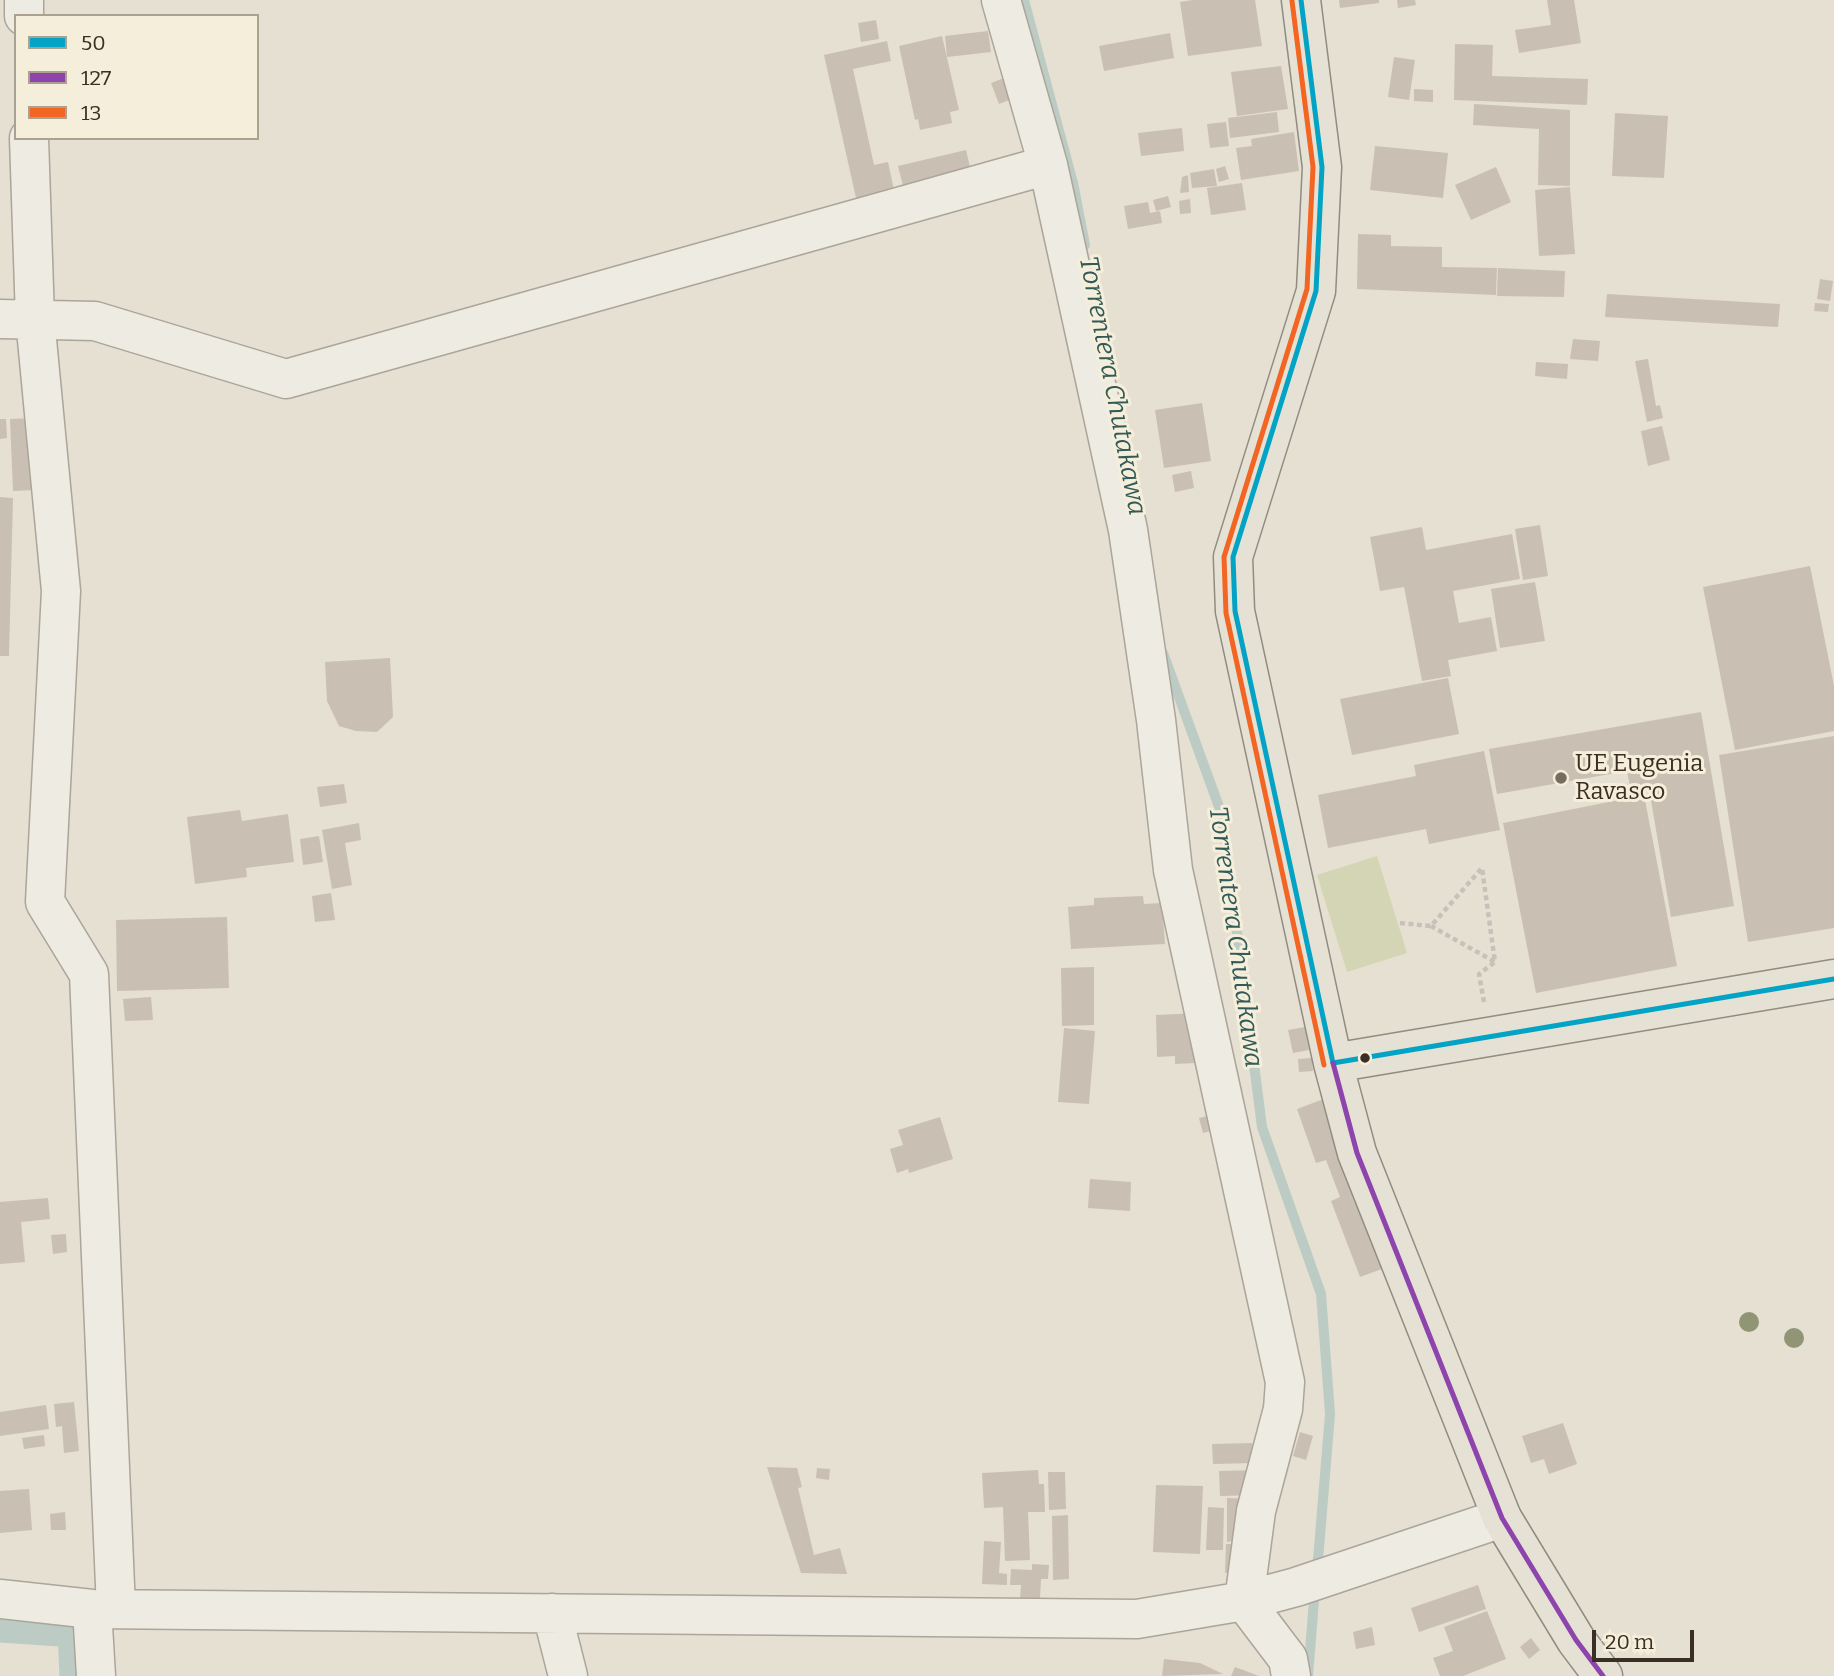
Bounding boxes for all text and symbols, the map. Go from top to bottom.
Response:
legend [14,14,259,140]
text: 50 [81,30,106,56]
text: 127 [81,65,111,91]
text: 13 [81,100,102,126]
water label: Torrentera Chutakawa [1072,254,1152,518]
place label: UE Eugenia Ravasco [1575,750,1703,806]
marker: UE Eugenia Ravasco [1553,770,1569,786]
water label: Torrentera Chutakawa [1201,805,1269,1069]
unlabelled marker [1358,1051,1372,1065]
scale bar [1596,1616,1698,1660]
text: 20 m [1605,1629,1654,1655]

